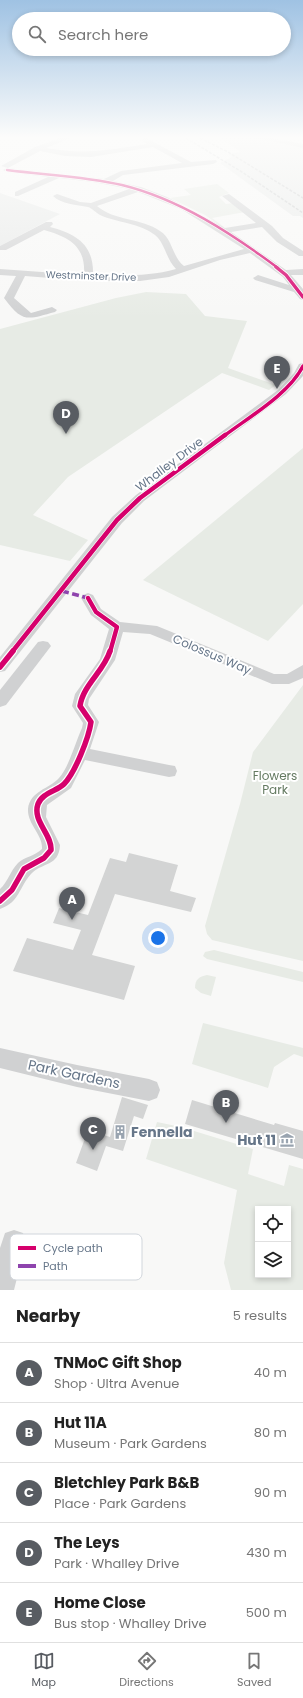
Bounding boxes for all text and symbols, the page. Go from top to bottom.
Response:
search box [12,12,291,56]
icon: search [26,23,48,45]
text: Search here [58,24,148,45]
street label: Westminster Drive [46,267,136,285]
pin: E [264,356,290,389]
pin: D [53,401,79,434]
street label: Whalley Drive [132,433,206,495]
street label: Colossus Way [170,630,254,678]
park label: Flowers Park [253,767,297,798]
pin: A [59,887,85,920]
your location [148,928,168,948]
street label: Park Gardens [26,1054,122,1094]
pin: B [213,1090,239,1123]
pin: C [80,1117,106,1150]
place label: Fennella [131,1122,193,1142]
building icon: Fennella [112,1124,128,1140]
place label: Hut 11 [237,1130,276,1150]
museum icon: Hut 11 [279,1132,295,1148]
map controls [255,1206,291,1278]
button: locate [255,1206,291,1242]
legend [10,1234,142,1280]
text: Cycle path [43,1240,103,1256]
button: layers [255,1242,291,1278]
text: Path [43,1258,68,1274]
text: Nearby [16,1304,80,1328]
text: 5 results [233,1306,287,1325]
text: TNMoC Gift Shop [54,1352,182,1373]
text: A [24,1363,34,1382]
text: 40 m [254,1363,287,1382]
text: Shop · Ultra Avenue [54,1374,179,1393]
text: Hut 11A [54,1412,107,1433]
text: B [25,1423,33,1442]
text: 80 m [254,1423,287,1442]
text: Museum · Park Gardens [54,1434,207,1453]
text: Bletchley Park B&B [54,1472,199,1493]
text: C [24,1483,34,1502]
text: 90 m [254,1483,287,1502]
text: Place · Park Gardens [54,1494,186,1513]
text: The Leys [54,1532,120,1553]
text: D [24,1543,34,1562]
text: 430 m [246,1543,287,1562]
text: Park · Whalley Drive [54,1554,179,1573]
text: Home Close [54,1592,146,1613]
text: E [25,1603,33,1622]
text: 500 m [246,1603,287,1622]
text: Bus stop · Whalley Drive [54,1614,207,1633]
tab: Map [32,1650,56,1691]
tab: Directions [119,1650,174,1691]
tab: Saved [237,1650,271,1691]

